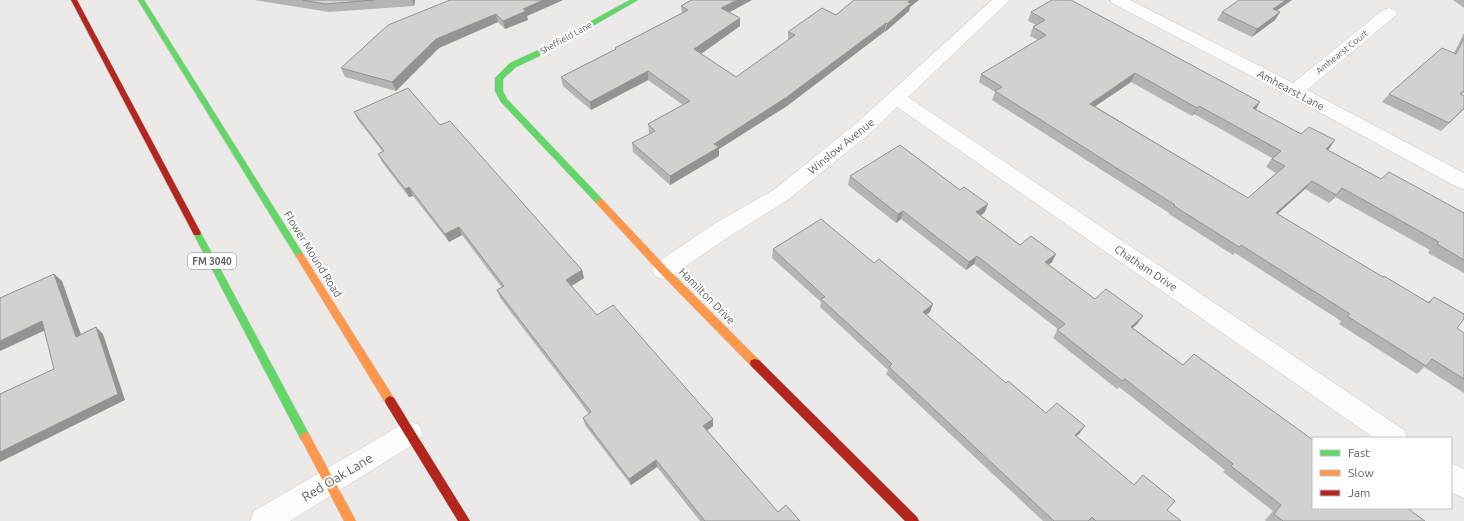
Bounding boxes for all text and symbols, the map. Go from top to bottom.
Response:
street label: Sheffield Lane [538,20,594,56]
street label: Amhearst Court [1314,28,1370,76]
street label: Amhearst Lane [1255,67,1327,113]
street label: Winslow Avenue [806,116,876,176]
street label: Flower Mound Road [282,209,344,299]
street label: Chatham Drive [1112,243,1180,293]
road number: FM 3040 [188,253,236,269]
street label: Hamilton Drive [677,266,737,326]
legend [1312,437,1452,509]
text: Fast [1348,446,1370,459]
street label: Red Oak Lane [299,450,375,504]
text: Slow [1348,466,1374,479]
text: Jam [1348,486,1370,499]

